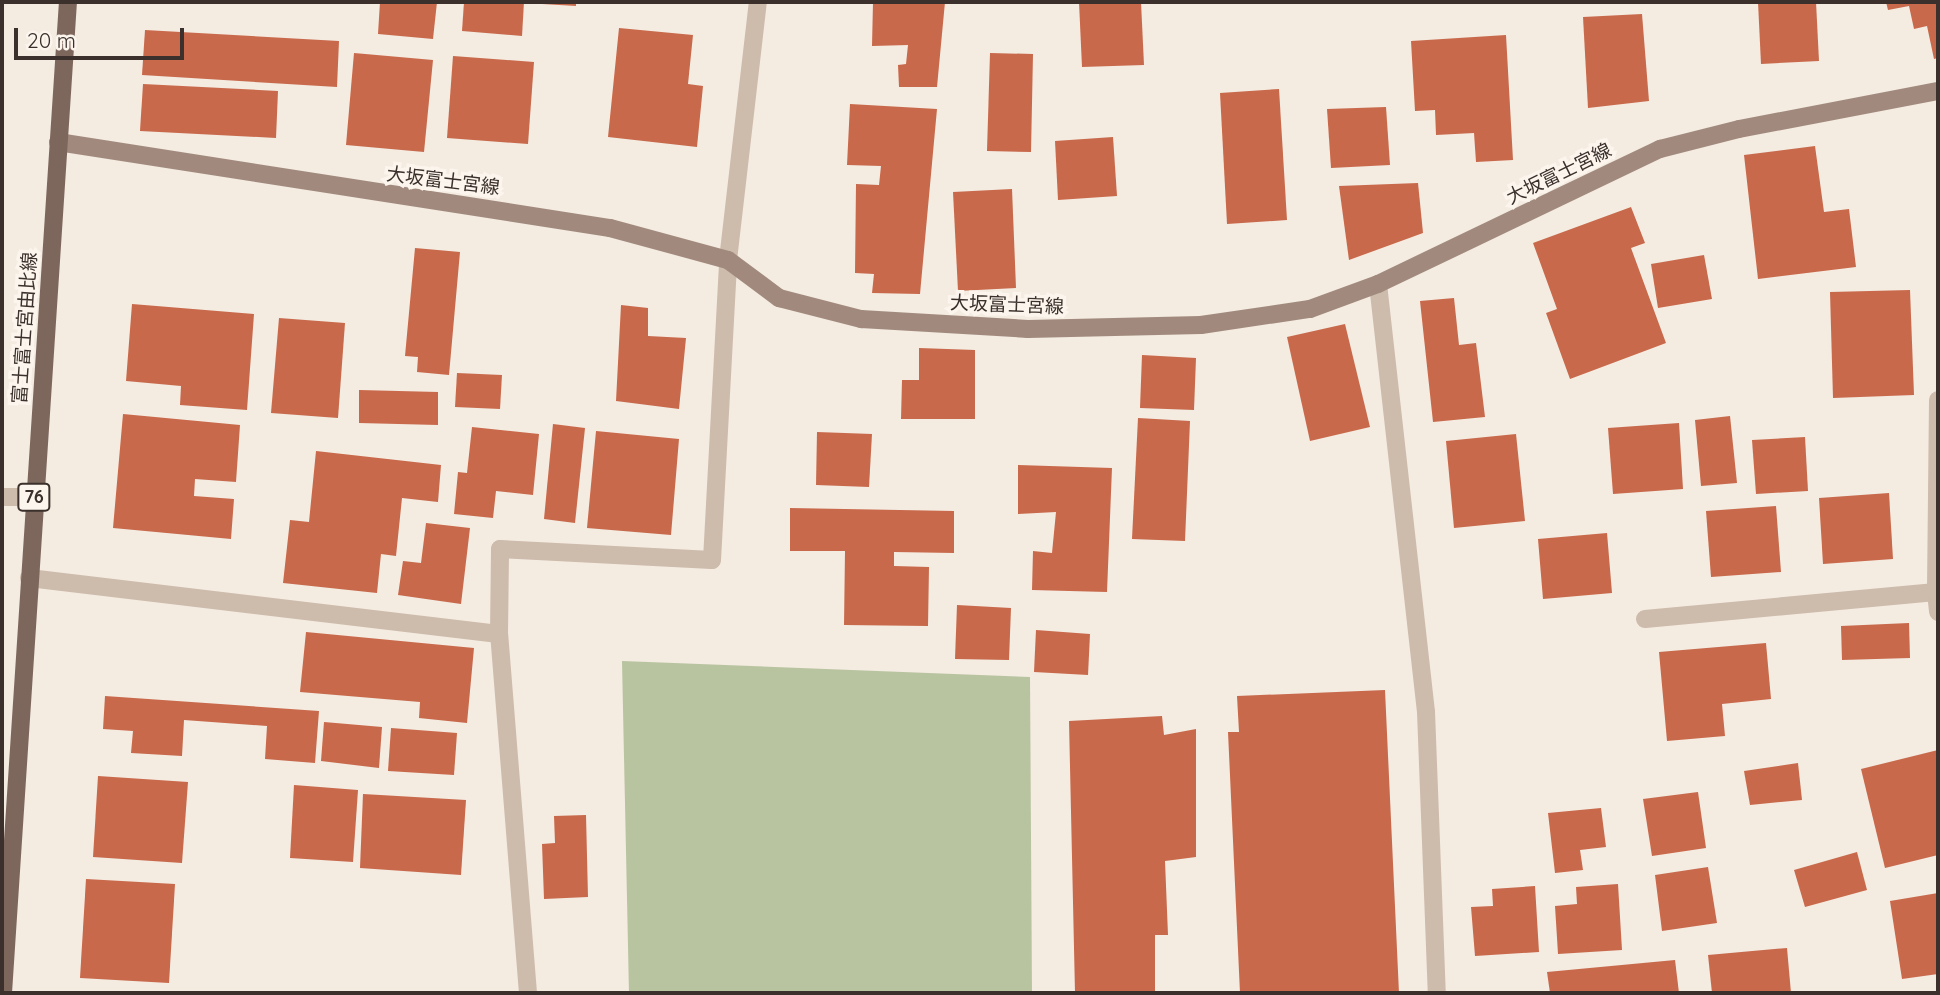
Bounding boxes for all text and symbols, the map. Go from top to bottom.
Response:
scale bar [18,14,187,58]
text: 20 m [27,27,76,53]
street label: 大坂富士宮線 [1503,139,1615,209]
street label: 大坂富士宮線 [385,163,501,199]
street label: 富士富士宮由比線 [8,251,42,405]
street label: 大坂富士宮線 [950,292,1064,318]
road number: 76 [16,482,52,512]

